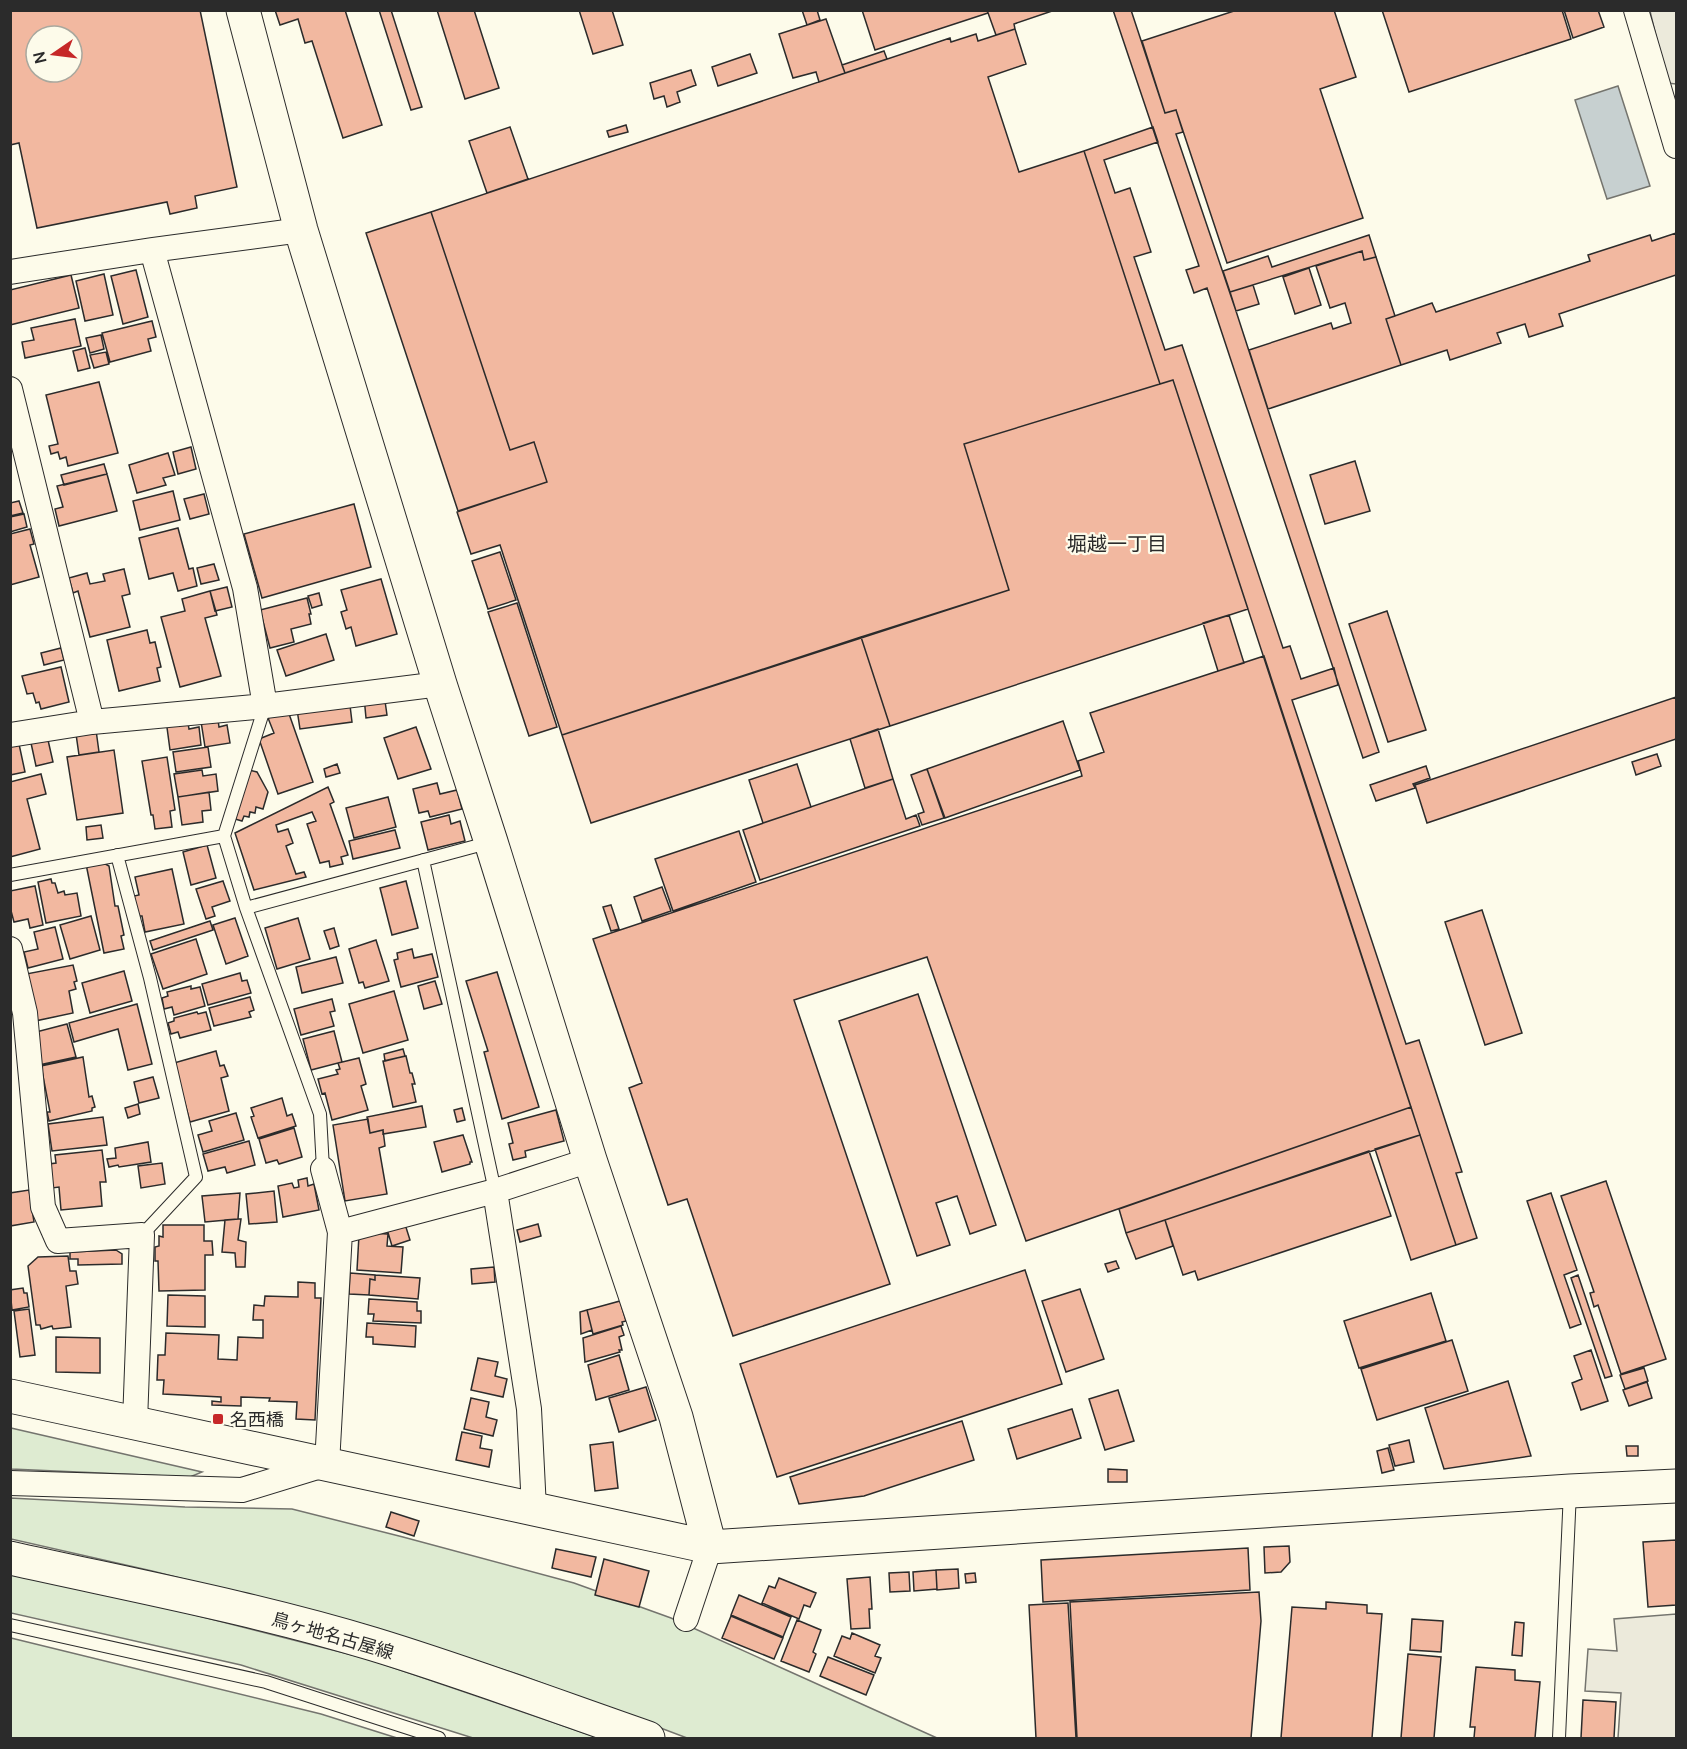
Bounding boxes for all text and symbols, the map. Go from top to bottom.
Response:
north arrow [24,24,84,84]
text: N [27,49,52,66]
district label: 堀越一丁目 [1067,530,1167,557]
place label: 名西橋 [230,1407,284,1431]
marker: 名西橋 [211,1412,225,1426]
street label: 鳥ヶ地名古屋線 [269,1606,397,1664]

